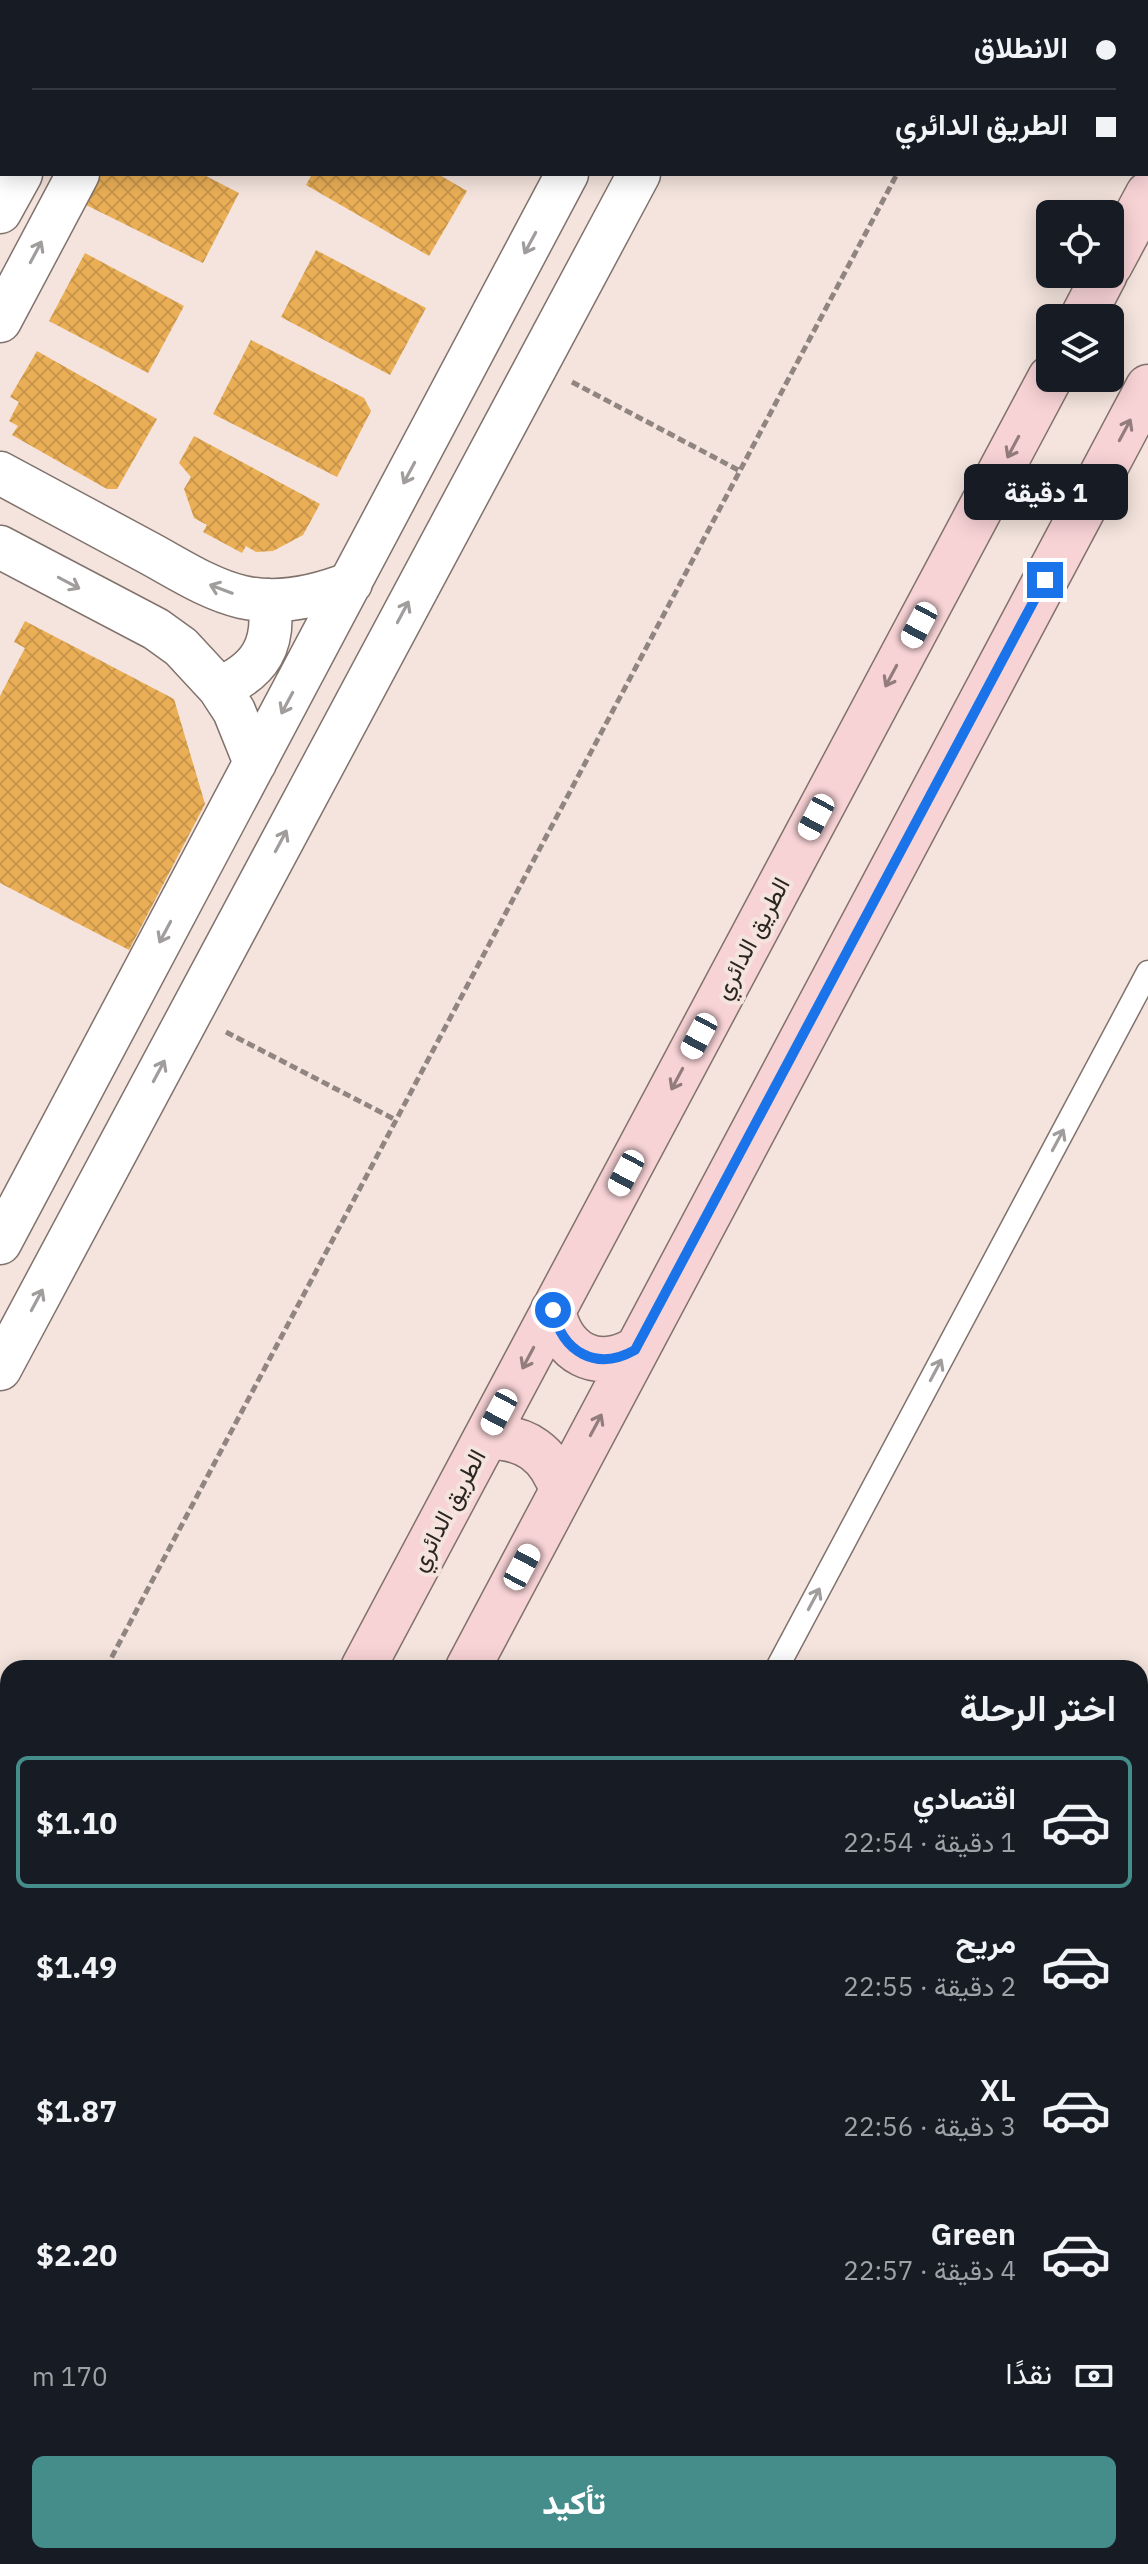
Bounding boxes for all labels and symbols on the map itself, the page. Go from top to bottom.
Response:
one-way arrow [522,231,538,254]
one-way arrow [29,240,45,264]
one-way arrow [1118,418,1134,442]
one-way arrow [1005,434,1021,458]
one-way arrow [400,460,416,484]
callout: 1 دقيقة [963,464,1127,520]
route end [1027,562,1063,598]
one-way arrow [57,576,80,592]
one-way arrow [209,581,234,595]
car [897,598,941,652]
one-way arrow [396,600,412,624]
one-way arrow [883,664,898,688]
one-way arrow [279,690,294,714]
car [794,790,838,844]
one-way arrow [274,830,290,853]
street label: الطريق الدائري [705,871,800,1007]
one-way arrow [157,920,173,944]
car [677,1009,721,1063]
one-way arrow [152,1059,167,1083]
one-way arrow [668,1066,684,1090]
one-way arrow [1051,1129,1067,1152]
car [604,1146,648,1200]
one-way arrow [29,1289,45,1312]
route start [535,1292,571,1328]
one-way arrow [520,1345,535,1369]
one-way arrow [929,1358,945,1382]
car [477,1385,521,1439]
one-way arrow [588,1414,604,1438]
street label: الطريق الدائري [401,1443,496,1579]
car [500,1540,544,1594]
one-way arrow [807,1588,822,1612]

